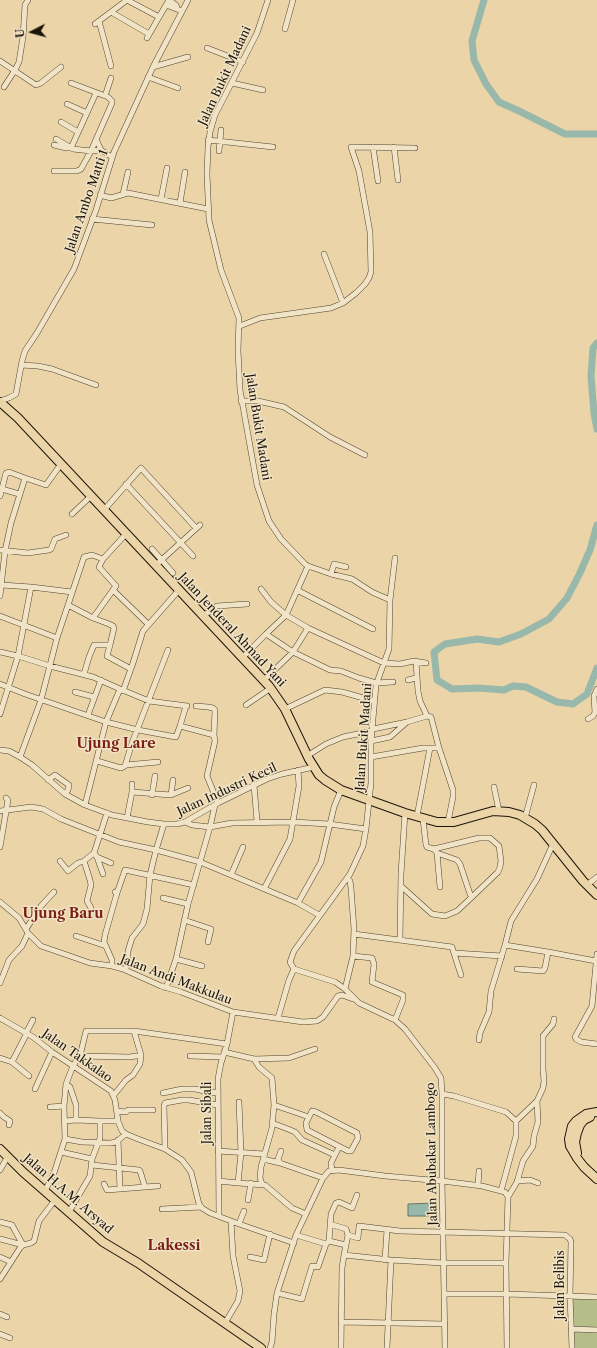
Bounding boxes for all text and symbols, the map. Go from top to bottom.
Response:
north arrow [12,12,52,52]
street label: Jalan Bukit Madani [196,24,254,128]
text: U [13,28,27,38]
street label: Jalan Ambo Matti 1 [63,148,111,254]
street label: Jalan Bukit Madani [242,373,274,481]
street label: Jalan Jenderal Ahmad Yani [175,570,289,690]
street label: Jalan Bukit Madani [353,683,375,791]
district label: Ujung Lare [76,736,156,752]
street label: Jalan Industri Kecil [175,761,279,819]
district label: Ujung Baru [23,906,103,922]
street label: Jalan Andi Makkulau [118,952,234,1008]
street label: Jalan Takkalao [39,1026,115,1086]
street label: Jalan Sibali [201,1082,215,1144]
street label: Jalan Abubakar Lambogo [424,1082,440,1226]
street label: Jalan H.A.M. Arsyad [20,1151,116,1237]
district label: Lakessi [148,1238,200,1254]
street label: Jalan Belibis [554,1250,568,1320]

